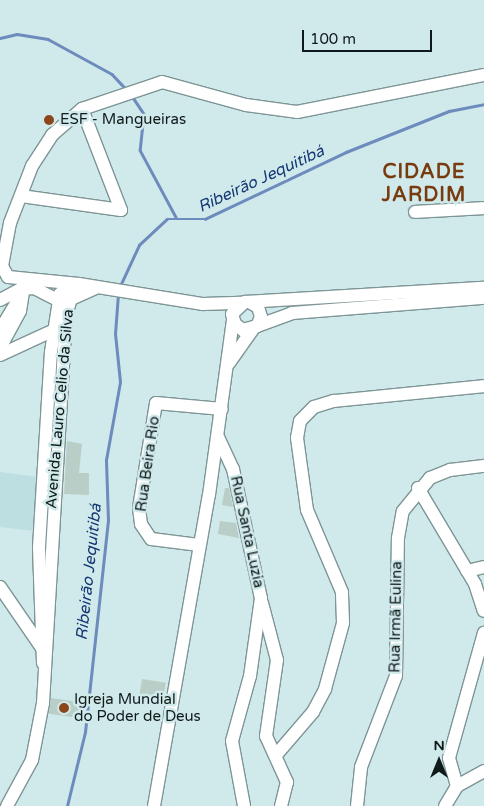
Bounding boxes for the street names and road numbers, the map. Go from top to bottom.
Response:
street label: Avenida Lauro Celio da Silva [42,309,78,509]
street label: Rua Beira Rio [132,415,164,513]
street label: Rua Santa Luzia [226,474,268,590]
street label: Rua Irmã Eulina [386,561,406,673]

